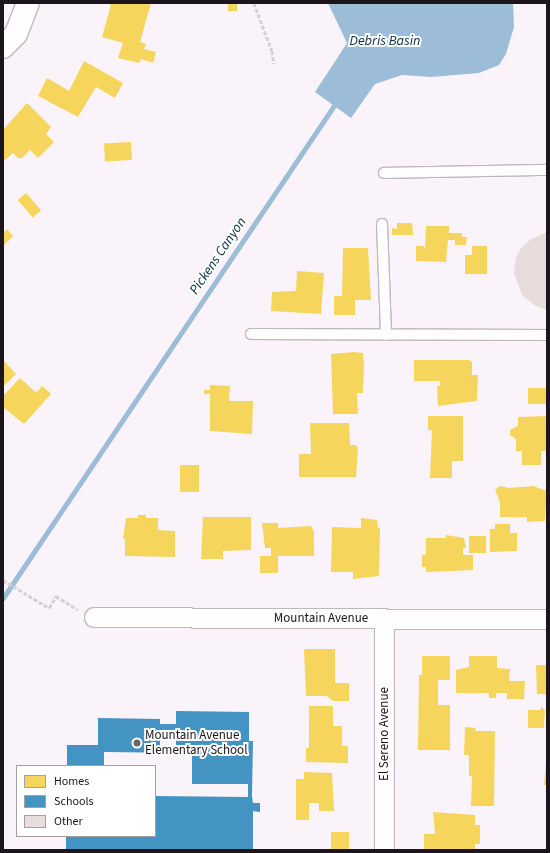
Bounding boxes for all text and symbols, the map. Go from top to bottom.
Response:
water label: Debris Basin [350,33,420,49]
water label: Pickens Canyon [186,214,250,298]
street label: Mountain Avenue [274,610,368,626]
street label: El Sereno Avenue [376,687,392,781]
place label: Mountain Avenue Elementary School [145,728,247,759]
marker: Mountain Avenue Elementary School [132,738,142,748]
legend [16,765,156,837]
text: Homes [54,773,89,790]
text: Schools [54,793,94,810]
text: Other [54,813,83,830]

